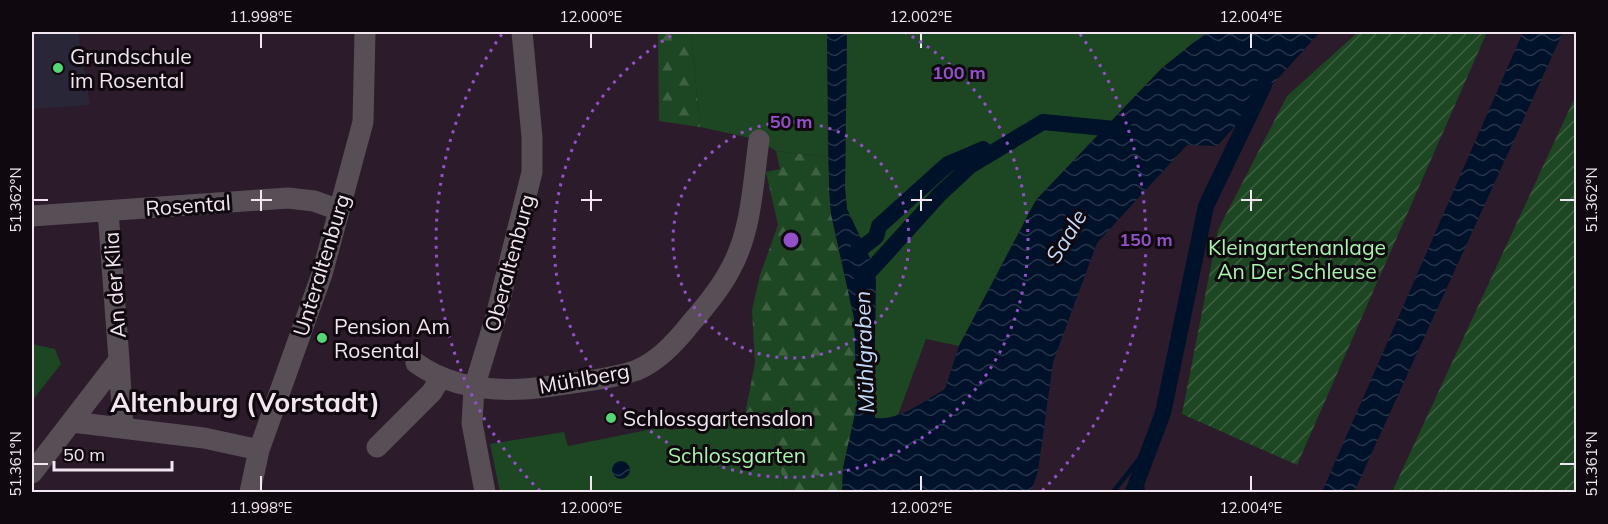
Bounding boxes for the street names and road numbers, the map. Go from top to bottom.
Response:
street label: Rosental [145,189,231,221]
street label: Unteraltenburg [287,191,355,339]
street label: Oberaltenburg [478,191,540,335]
street label: An der Klia [97,231,131,339]
street label: Mühlberg [537,357,631,399]

